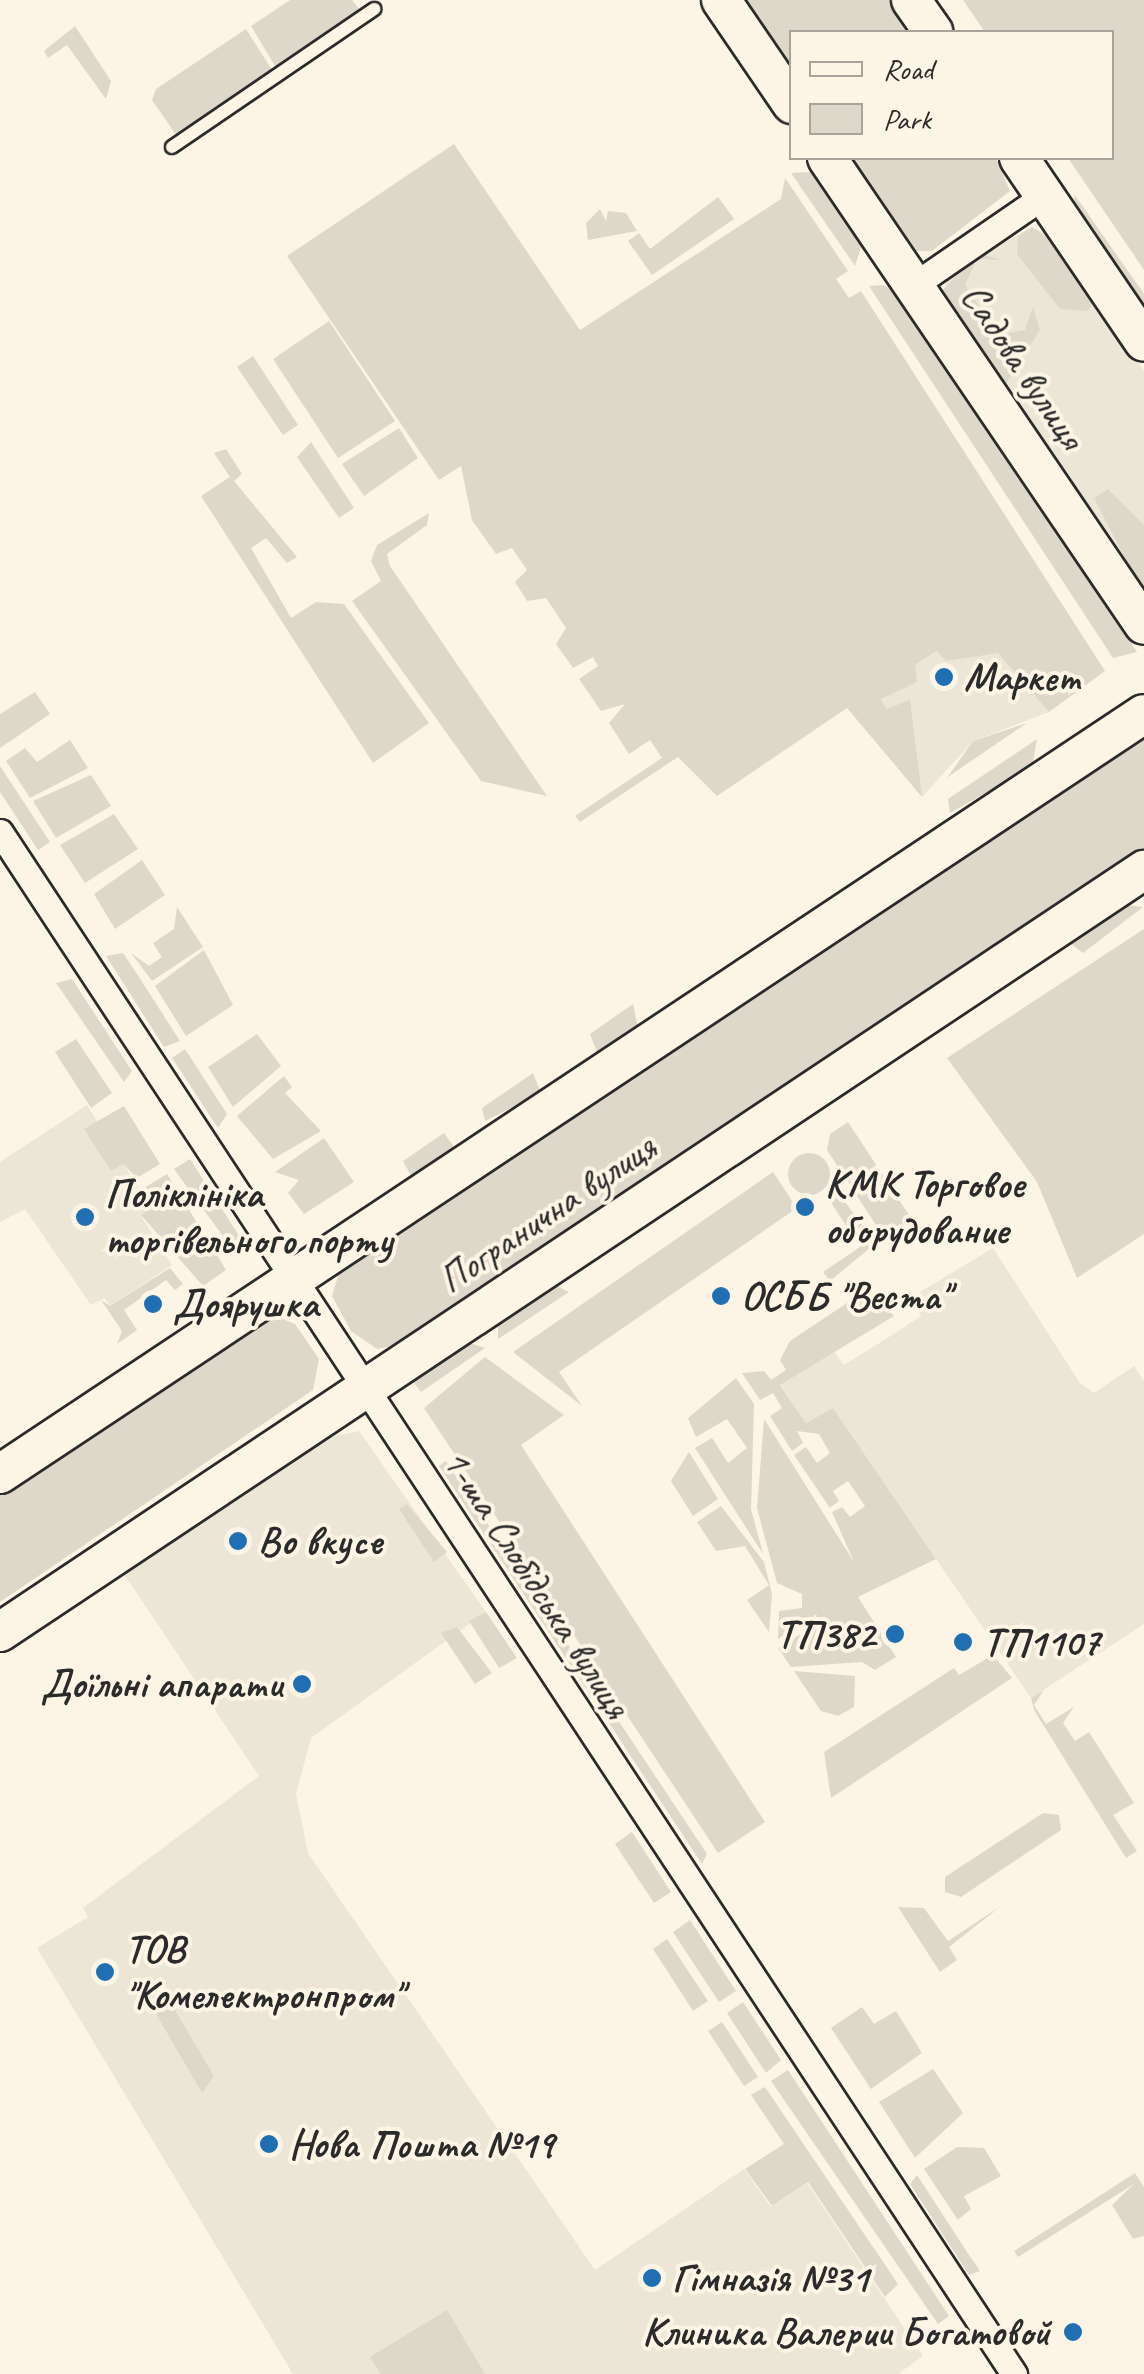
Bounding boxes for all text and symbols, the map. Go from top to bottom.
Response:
legend [789,30,1114,160]
text: Road [883,50,933,88]
text: Park [883,100,931,138]
street label: Садова вулиця [951,275,1095,457]
place label: Маркет [964,653,1081,701]
marker: Маркет [933,666,955,688]
street label: Погранична вулиця [429,1122,665,1304]
place label: КМК Торговое оборудование [825,1160,1024,1254]
place label: Поліклініка торгівельного порту [105,1170,394,1264]
marker: КМК Торговое оборудование [794,1196,816,1218]
marker: Поліклініка торгівельного порту [74,1206,96,1228]
place label: ОСББ "Веста" [741,1272,949,1320]
place label: Доярушка [173,1280,318,1328]
marker: ОСББ "Веста" [710,1285,732,1307]
marker: Доярушка [142,1293,164,1315]
street label: 1-ша Слобідська вулиця [431,1438,643,1728]
place label: Во вкусе [258,1517,379,1565]
marker: Во вкусе [227,1530,249,1552]
place label: ТП382 [776,1610,875,1658]
place label: ТП1107 [983,1618,1100,1666]
marker: ТП382 [884,1623,906,1645]
marker: ТП1107 [952,1631,974,1653]
place label: Доїльні апарати [41,1660,282,1708]
marker: Доїльні апарати [291,1673,313,1695]
place label: ТОВ "Комелектронпром" [125,1925,402,2019]
marker: ТОВ "Комелектронпром" [94,1961,116,1983]
place label: Нова Пошта №19 [289,2120,552,2168]
marker: Нова Пошта №19 [258,2133,280,2155]
place label: Гімназія №31 [672,2254,868,2302]
marker: Гімназія №31 [641,2267,663,2289]
place label: Клиника Валерии Богатовой [639,2308,1050,2356]
marker: Клиника Валерии Богатовой [1060,2319,1086,2345]

